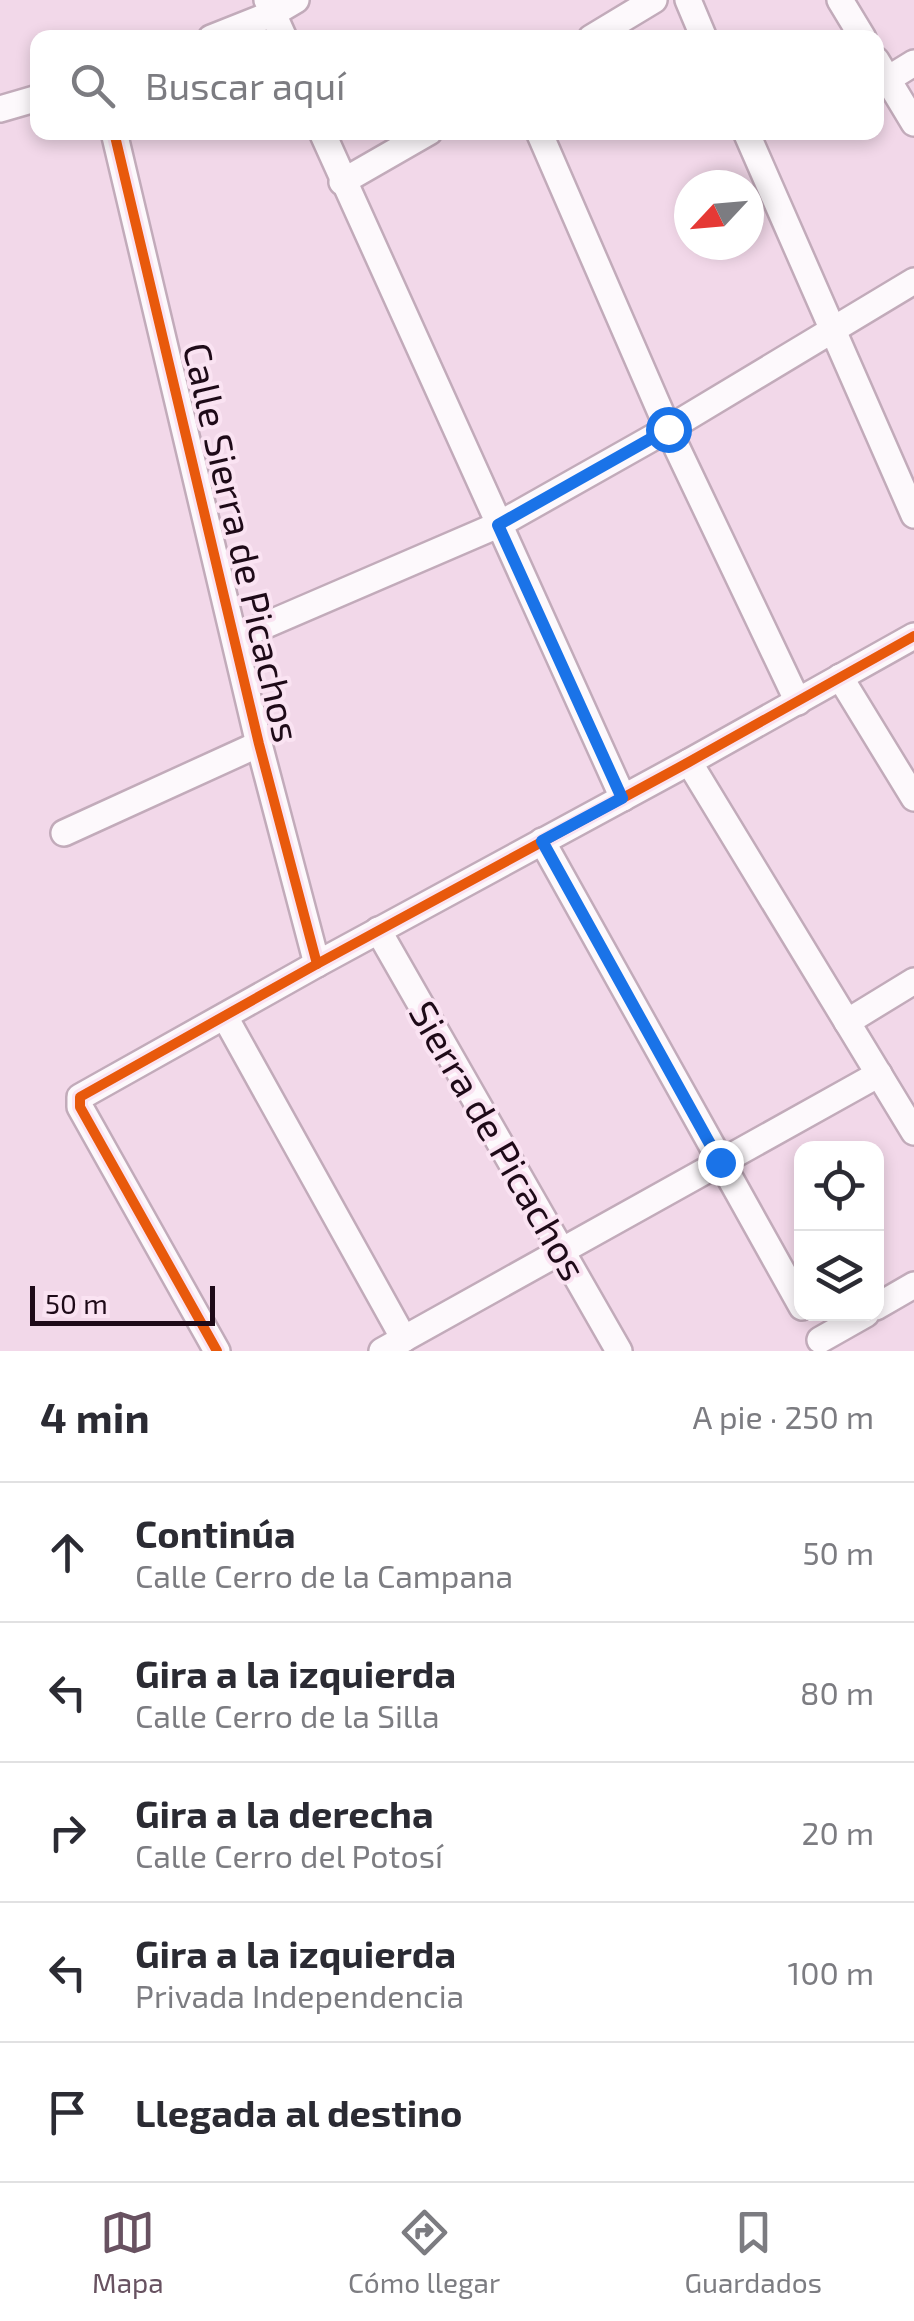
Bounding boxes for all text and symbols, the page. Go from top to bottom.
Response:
search box [30,30,884,140]
icon: search [65,58,120,113]
text: Buscar aquí [145,62,346,108]
north arrow [674,170,764,260]
street label: Calle Sierra de Picachos [175,338,311,746]
route start [646,407,692,453]
street label: Sierra de Picachos [400,992,598,1288]
route end [698,1140,744,1186]
map controls [794,1141,884,1321]
button: locate [794,1141,884,1231]
button: layers [794,1231,884,1321]
scale bar [30,1281,215,1326]
text: 50 m [45,1286,108,1320]
text: 4 min [40,1391,150,1441]
text: A pie · 250 m [693,1397,874,1435]
text: Continúa [135,1510,296,1556]
icon: ahead [40,1525,95,1580]
text: 50 m [802,1533,874,1571]
text: Calle Cerro de la Campana [135,1556,513,1594]
text: Gira a la izquierda [135,1650,456,1696]
icon: left [40,1665,95,1720]
text: 80 m [800,1673,874,1711]
text: Calle Cerro de la Silla [135,1696,439,1734]
text: Gira a la derecha [135,1790,434,1836]
icon: right [40,1805,95,1860]
text: 20 m [802,1813,874,1851]
text: Calle Cerro del Potosí [135,1836,443,1874]
text: Gira a la izquierda [135,1930,456,1976]
icon: left [40,1945,95,2000]
text: 100 m [788,1953,874,1991]
text: Privada Independencia [135,1976,464,2014]
icon: arrive [40,2085,95,2140]
text: Llegada al destino [135,2089,463,2135]
tab: Mapa [92,2205,164,2299]
tab: Cómo llegar [348,2205,500,2299]
tab: Guardados [684,2205,822,2299]

